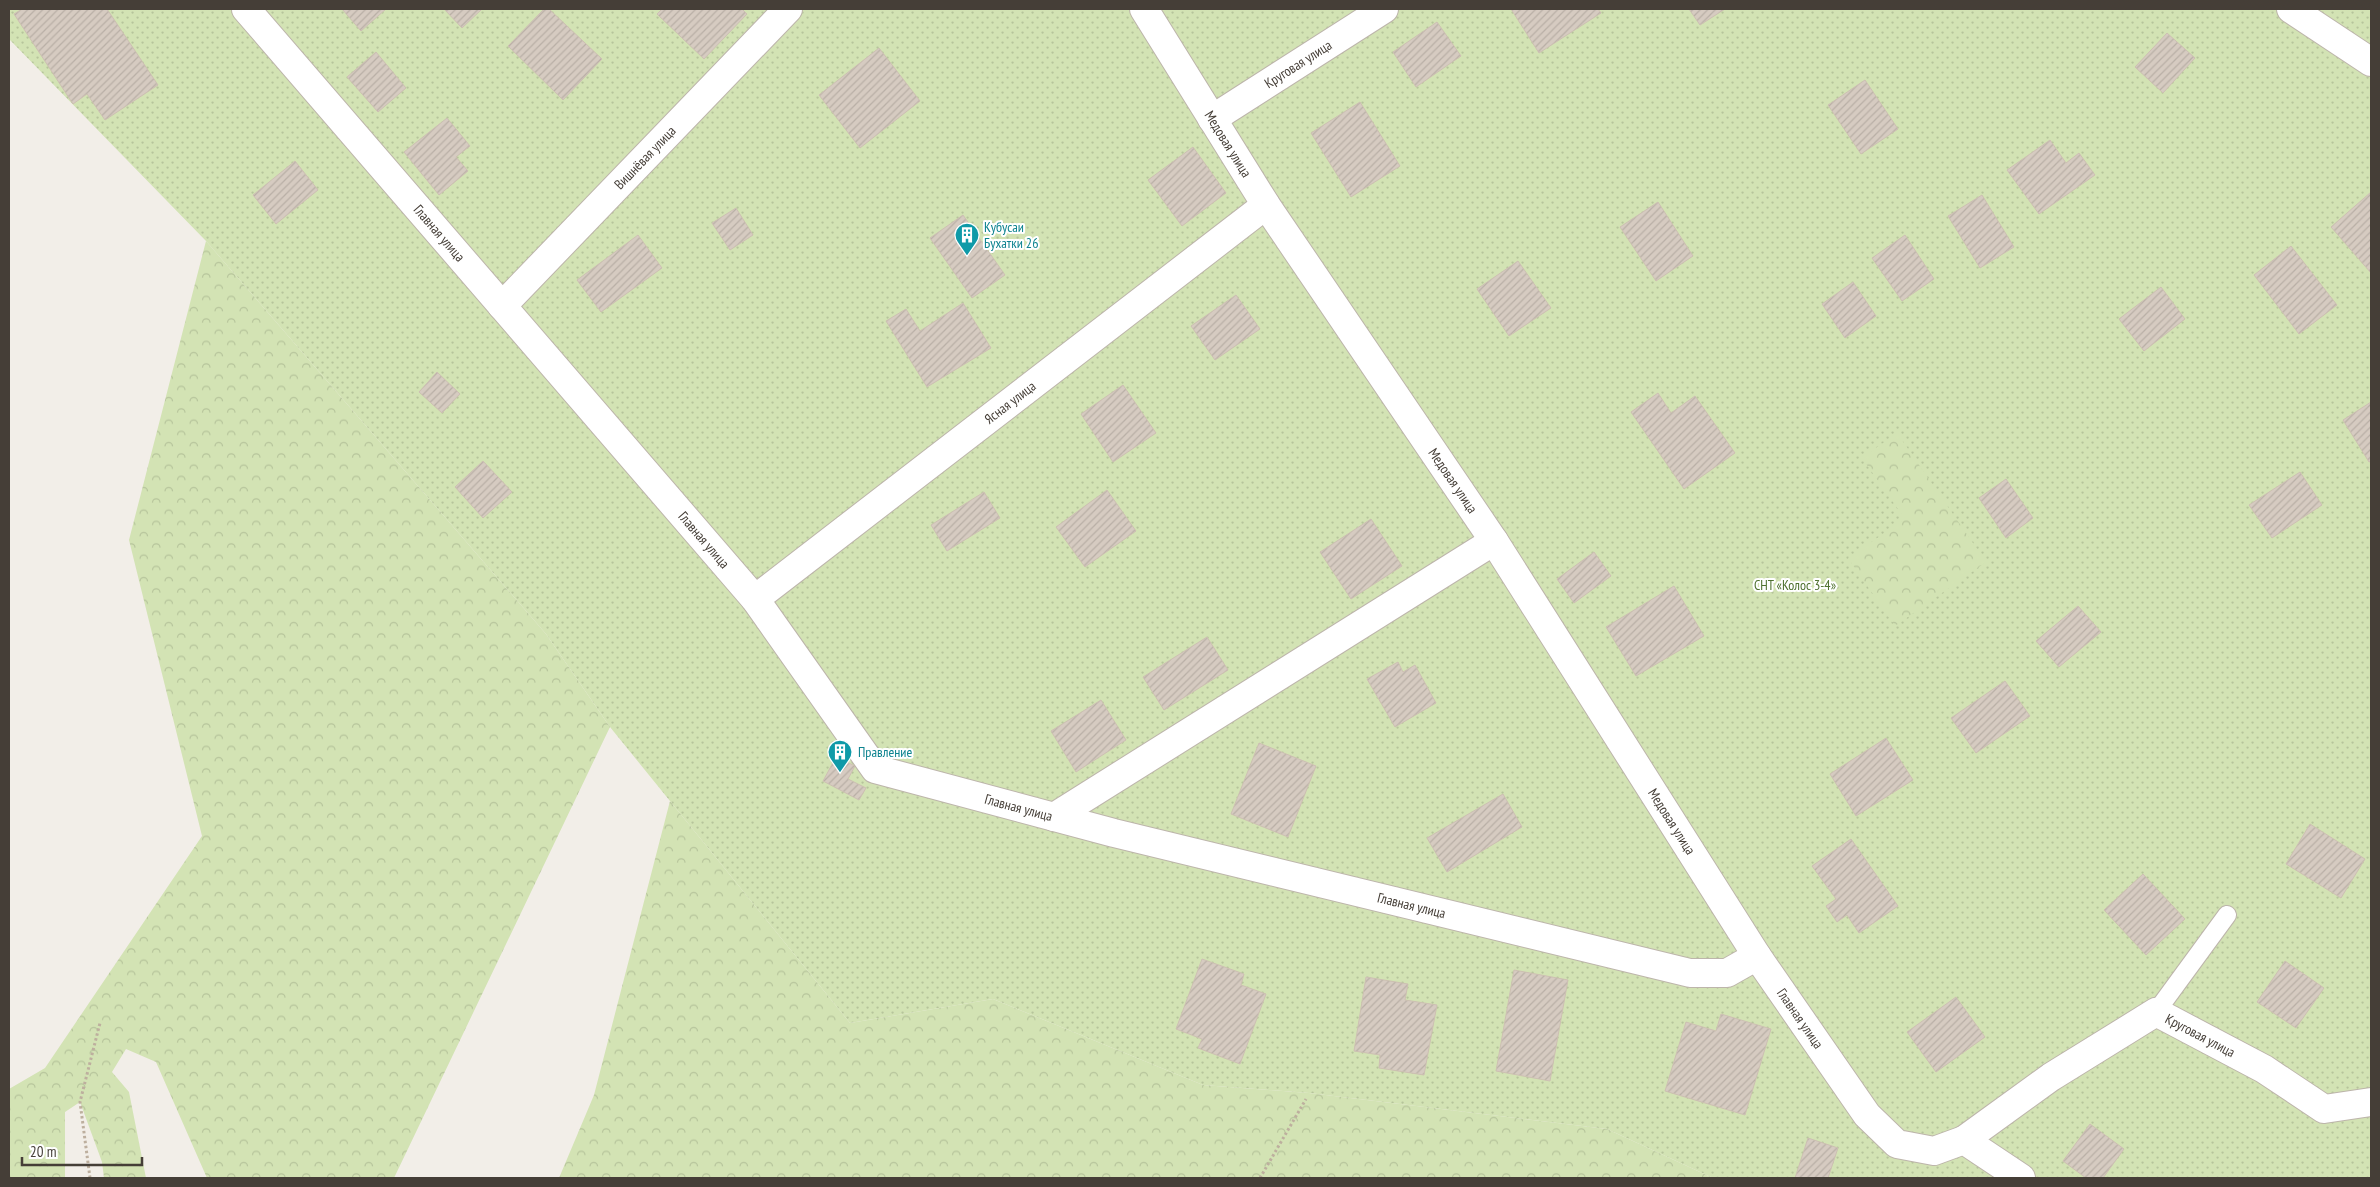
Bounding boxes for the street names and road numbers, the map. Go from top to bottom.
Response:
street label: Круговая улица [1261,36,1335,92]
street label: Медовая улица [1201,107,1255,181]
street label: Вишнёвая улица [610,122,680,193]
street label: Главная улица [410,201,469,265]
street label: Ясная улица [981,377,1039,428]
street label: Медовая улица [1425,445,1482,517]
street label: Главная улица [674,508,733,572]
street label: Медовая улица [1644,785,1699,858]
street label: Главная улица [983,790,1055,825]
street label: Главная улица [1376,888,1448,922]
street label: Главная улица [1773,985,1827,1052]
street label: Круговая улица [2162,1010,2238,1061]

